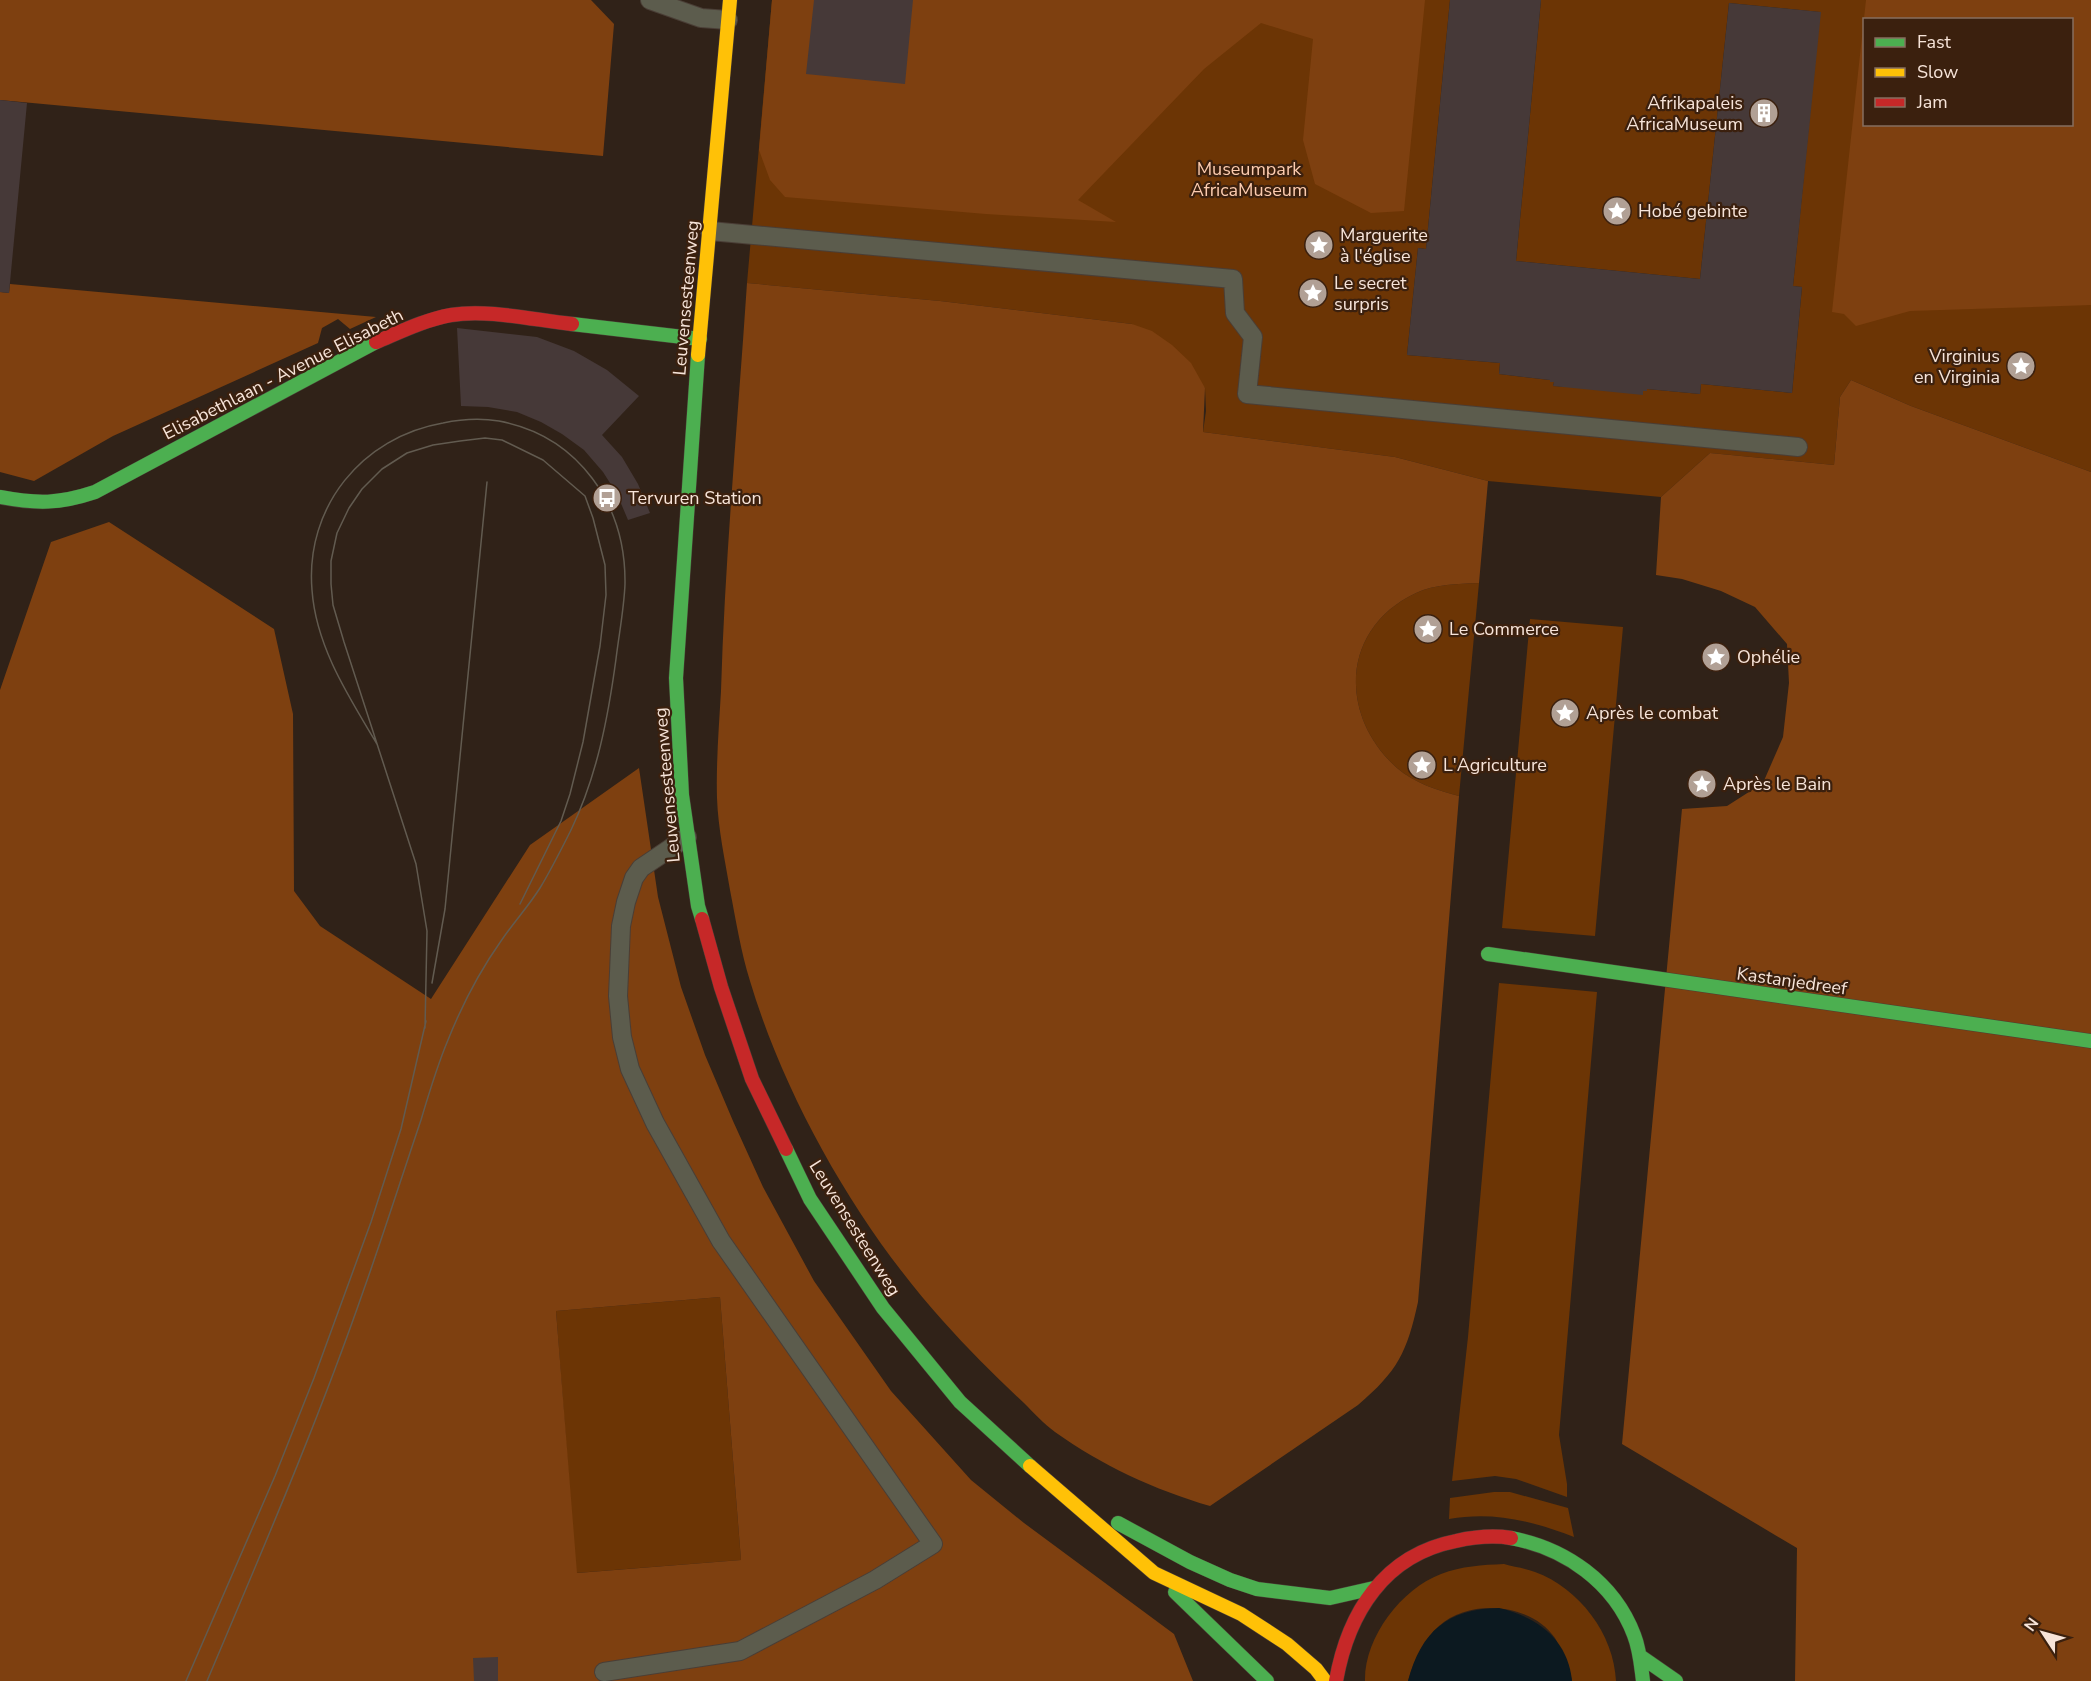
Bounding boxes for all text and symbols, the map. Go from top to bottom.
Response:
legend [1863,18,2073,126]
text: Fast [1917,30,1952,54]
text: Slow [1917,60,1958,84]
text: Jam [1916,90,1948,114]
place label: Afrikapaleis AfricaMuseum [1626,91,1743,136]
building icon: Afrikapaleis AfricaMuseum [1748,97,1780,129]
park label: Museumpark AfricaMuseum [1191,157,1307,202]
place icon: Hobé gebinte [1601,195,1633,227]
place label: Hobé gebinte [1638,199,1747,223]
street label: Leuvensesteenweg [667,219,705,377]
place label: Marguerite à l'église [1340,223,1428,268]
place icon: Marguerite à l'église [1303,229,1335,261]
place label: Le secret surpris [1334,271,1407,316]
place icon: Le secret surpris [1297,277,1329,309]
street label: Elisabethlaan - Avenue Elisabeth [159,303,407,445]
place label: Virginius en Virginia [1914,344,2000,389]
place icon: Virginius en Virginia [2005,350,2037,382]
bus stop icon: Tervuren Station [591,482,623,514]
place label: Tervuren Station [628,486,762,510]
place icon: Le Commerce [1412,613,1444,645]
place label: Le Commerce [1449,617,1559,641]
place icon: Ophélie [1700,641,1732,673]
place label: Ophélie [1737,645,1800,669]
place icon: Après le combat [1549,697,1581,729]
place label: Après le combat [1586,701,1719,725]
street label: Leuvensesteenweg [648,706,686,864]
place icon: L'Agriculture [1406,749,1438,781]
place label: L'Agriculture [1443,753,1547,777]
place icon: Après le Bain [1686,768,1718,800]
place label: Après le Bain [1723,772,1831,796]
street label: Kastanjedreef [1735,961,1850,1001]
street label: Leuvensesteenweg [804,1156,906,1300]
north arrow [2013,1603,2073,1663]
text: N [2019,1613,2044,1636]

